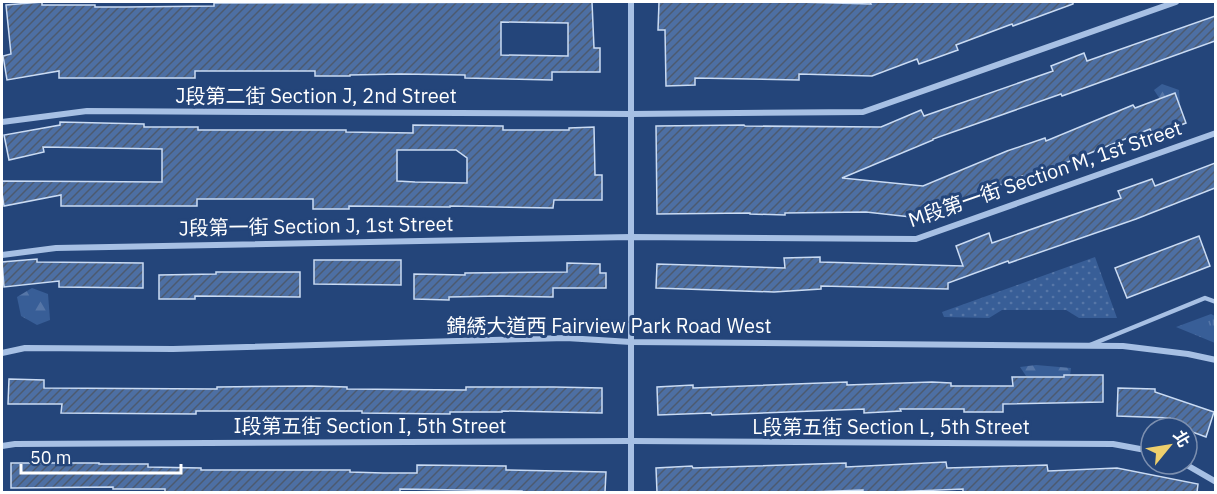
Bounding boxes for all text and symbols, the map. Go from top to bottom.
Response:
street label: J段第二街 Section J, 2nd Street [175,82,457,109]
street label: M段第一街 Section M, 1st Street [905,114,1185,233]
street label: J段第一街 Section J, 1st Street [178,210,454,241]
street label: 錦綉大道西 Fairview Park Road West [446,312,772,339]
street label: I段第五街 Section I, 5th Street [234,412,506,439]
street label: L段第五街 Section L, 5th Street [752,413,1030,440]
north arrow [1139,416,1199,476]
text: 北 [1169,427,1195,450]
scale bar [21,437,182,475]
text: 50 m [30,446,72,469]

